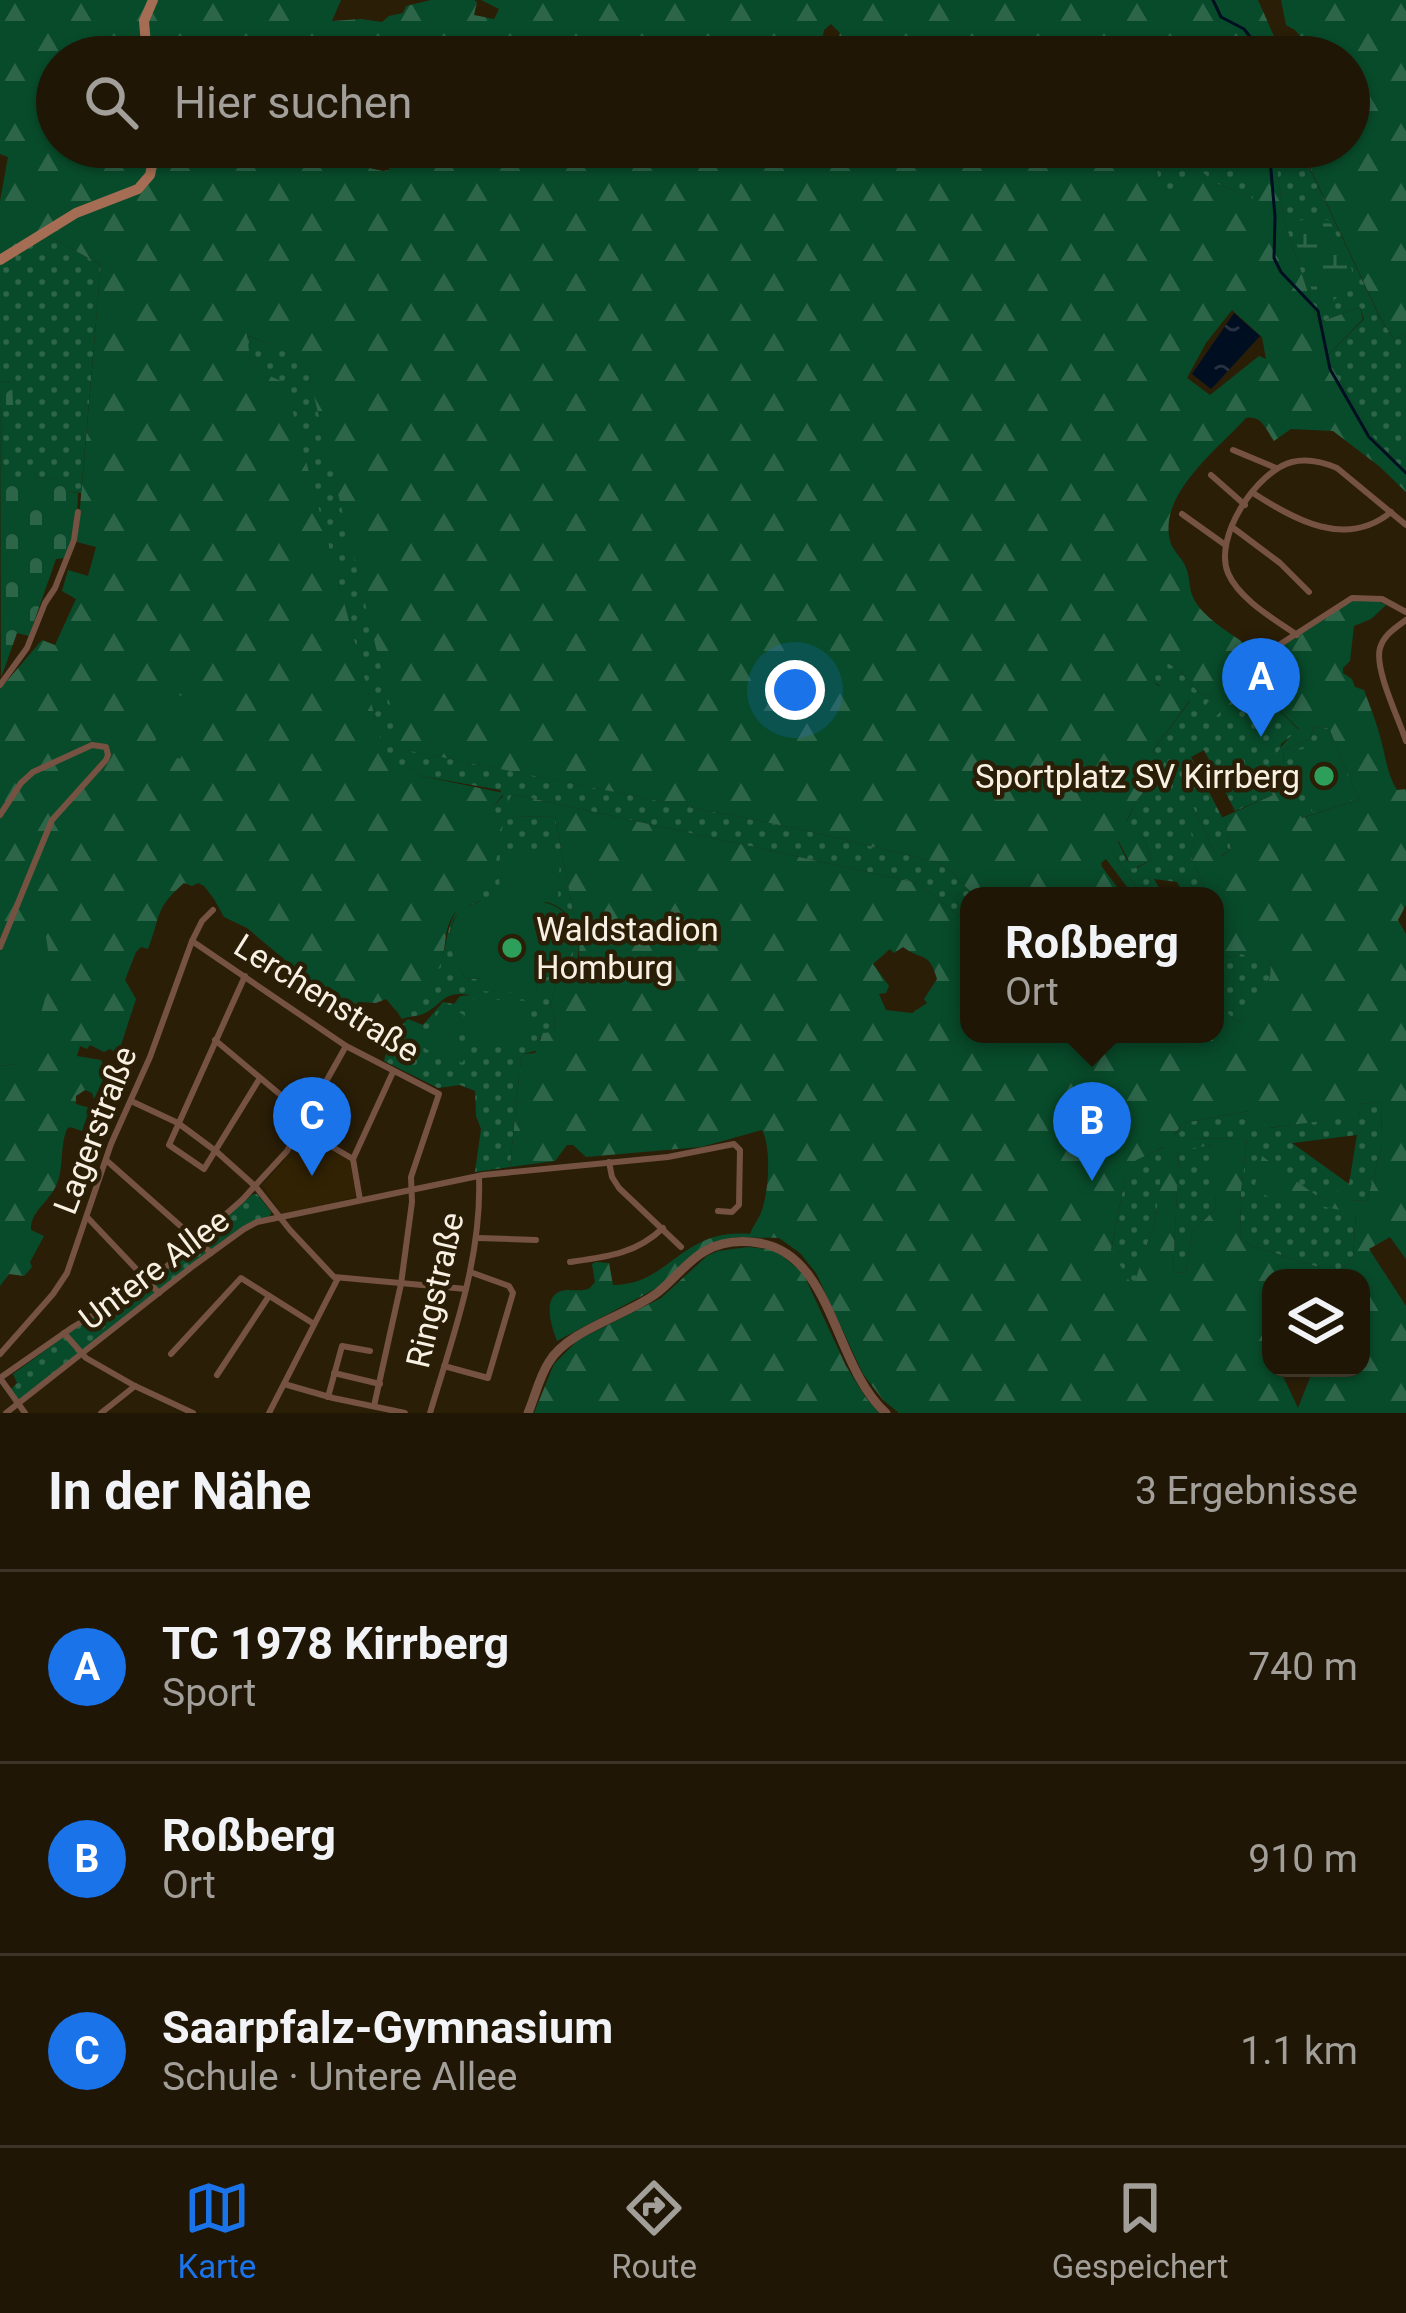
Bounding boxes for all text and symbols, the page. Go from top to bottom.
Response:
search box [36,36,1370,168]
icon: search [78,69,144,135]
text: Hier suchen [174,76,412,129]
pin: A [1222,638,1300,737]
your location [765,660,825,720]
place label: Sportplatz SV Kirrberg [975,757,1300,796]
marker: Sportplatz SV Kirrberg [1311,763,1337,789]
popup [960,887,1224,1043]
place label: Waldstadion Homburg [536,910,719,987]
text: Roßberg [1005,916,1179,969]
street label: Lerchenstraße [227,926,427,1070]
marker: Waldstadion Homburg [499,935,525,961]
text: Ort [1005,969,1059,1015]
street label: Lagerstraße [45,1041,145,1219]
pin: C [273,1077,351,1176]
pin: B [1053,1082,1131,1181]
street label: Untere Allee [72,1200,236,1338]
street label: Ringstraße [398,1208,472,1372]
map controls [1262,1269,1370,1377]
button: layers [1262,1269,1370,1377]
text: In der Nähe [48,1462,311,1521]
text: 3 Ergebnisse [1135,1468,1358,1514]
text: TC 1978 Kirrberg [162,1617,509,1670]
text: A [74,1644,100,1690]
text: 740 m [1248,1644,1358,1690]
text: Sport [162,1670,256,1716]
text: Roßberg [162,1809,336,1862]
text: B [75,1836,99,1882]
text: 910 m [1248,1836,1358,1882]
text: Ort [162,1862,216,1908]
text: Saarpfalz-Gymnasium [162,2001,613,2054]
text: C [74,2028,100,2074]
text: 1.1 km [1240,2028,1358,2074]
text: Schule · Untere Allee [162,2054,518,2100]
tab: Karte [177,2175,256,2286]
tab: Route [611,2175,697,2286]
tab: Gespeichert [1052,2175,1229,2286]

